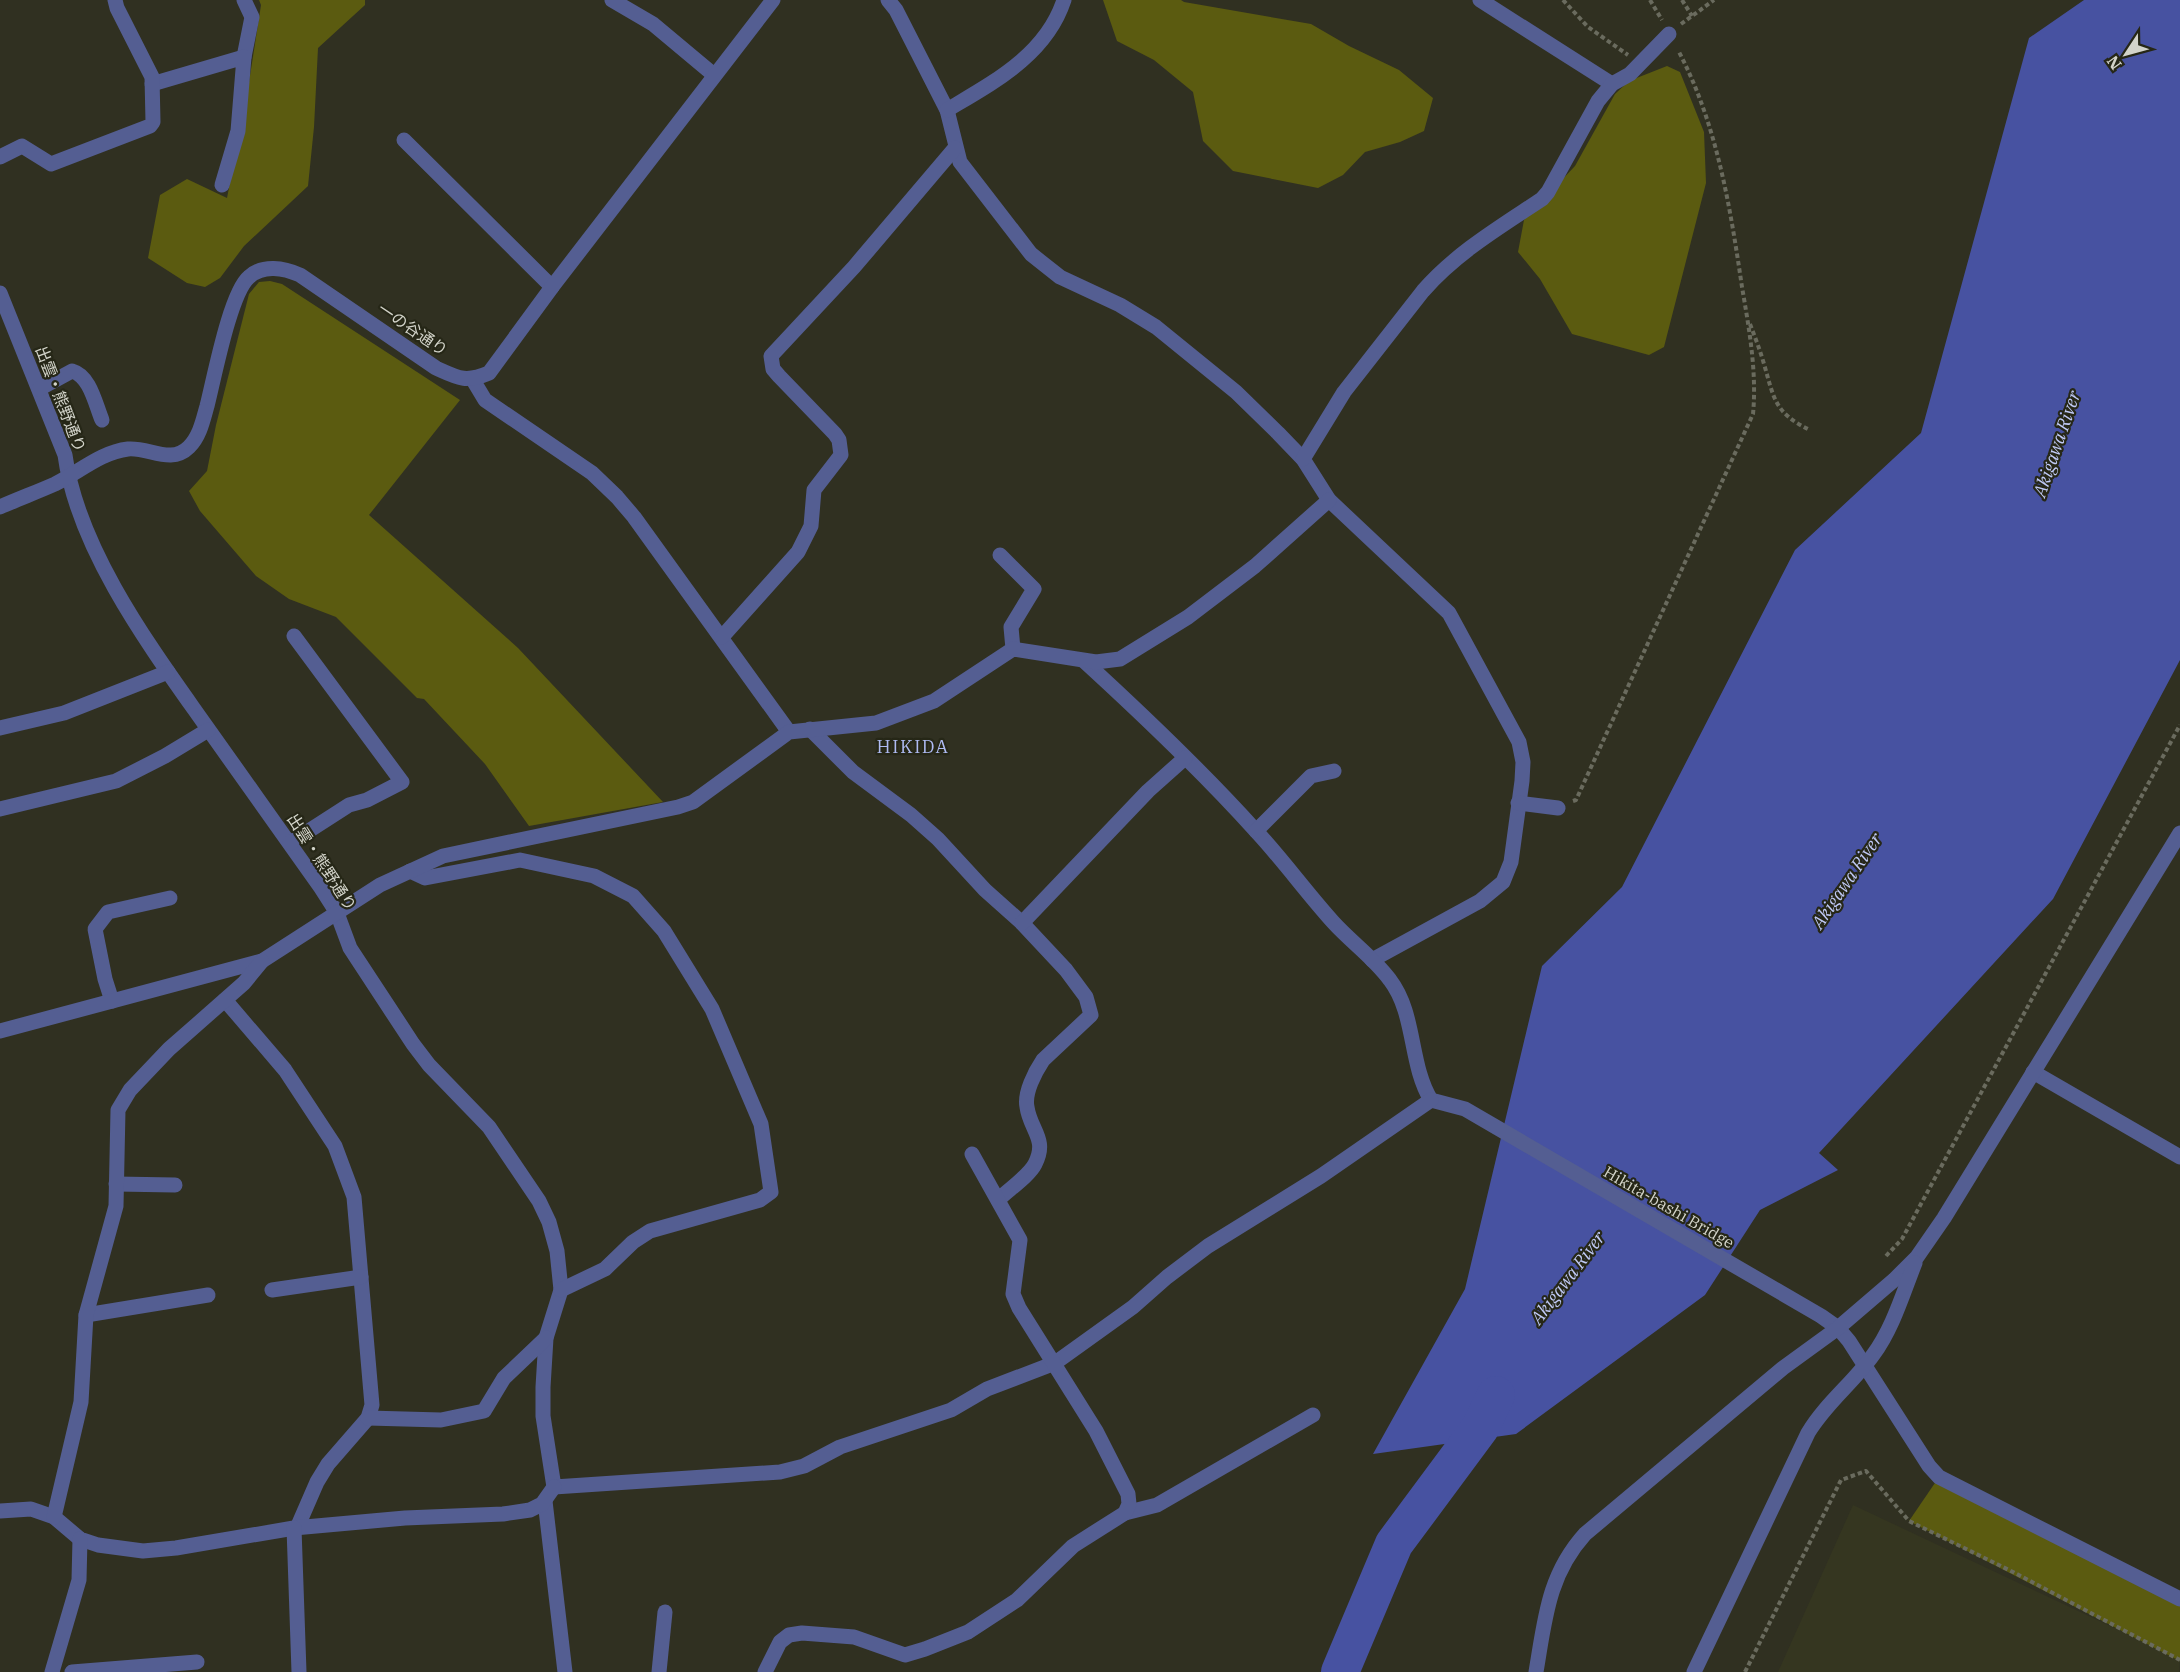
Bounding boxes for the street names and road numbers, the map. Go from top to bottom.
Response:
street label: 一の谷通り [374,298,452,360]
street label: 出雲・熊野通り [32,343,90,455]
street label: 出雲・熊野通り [283,810,361,914]
street label: Hikita-bashi Bridge [1600,1161,1738,1253]

